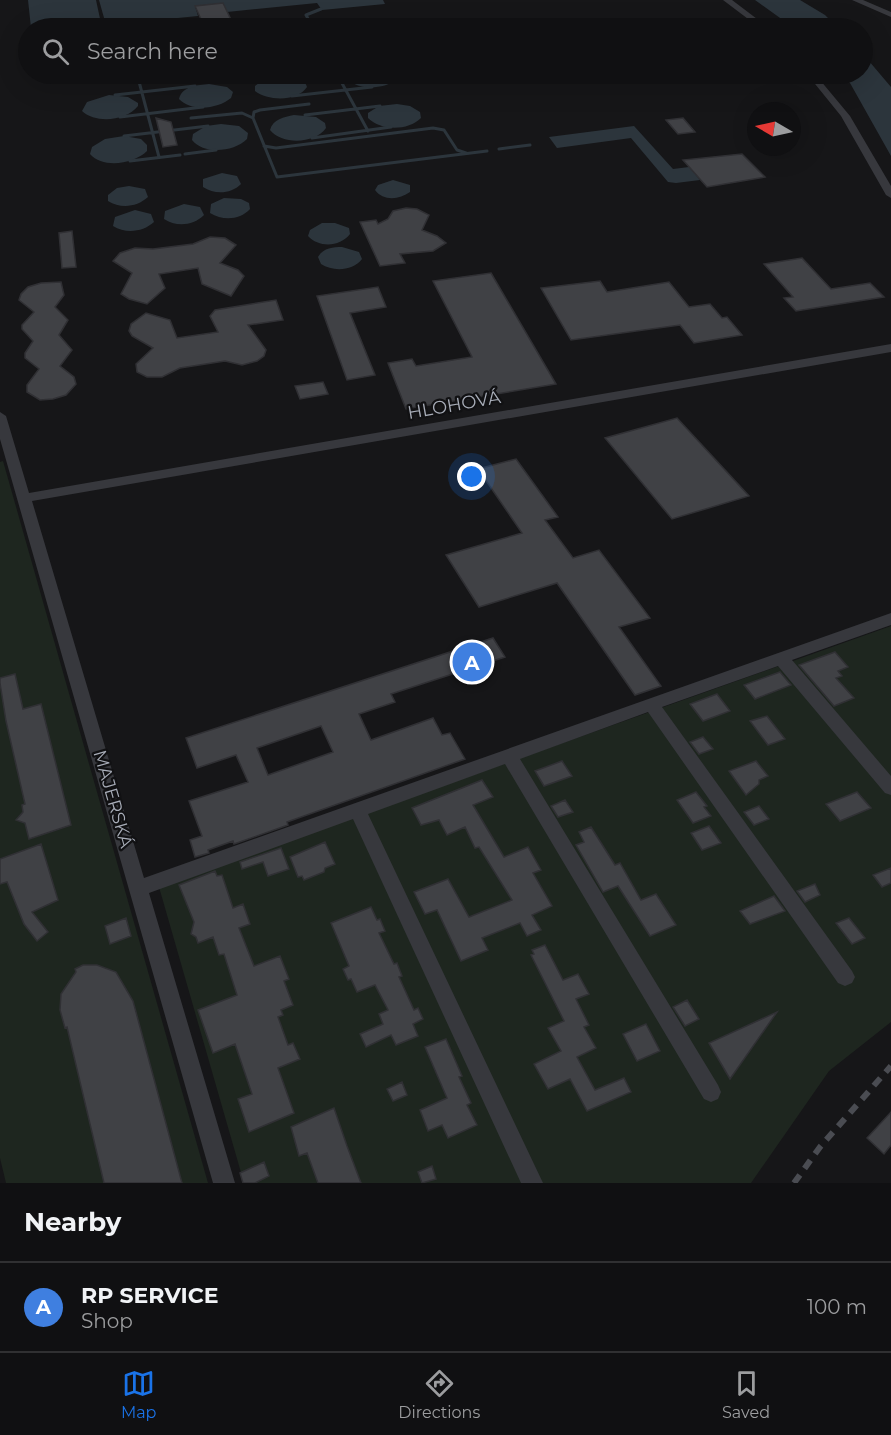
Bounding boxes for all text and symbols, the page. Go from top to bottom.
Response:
search box [18,18,873,84]
icon: search [39,35,72,68]
text: Search here [87,38,218,65]
north arrow [747,102,801,156]
street label: HLOHOVÁ [406,386,502,424]
your location [457,462,486,491]
pin: A [452,640,492,684]
street label: MAJERSKÁ [89,748,137,851]
text: Nearby [24,1206,121,1238]
text: RP SERVICE [81,1282,218,1309]
text: A [36,1295,51,1319]
text: 100 m [807,1295,867,1319]
text: Shop [81,1309,133,1333]
tab: Map [121,1367,156,1422]
tab: Directions [398,1367,480,1422]
tab: Saved [722,1367,770,1422]

